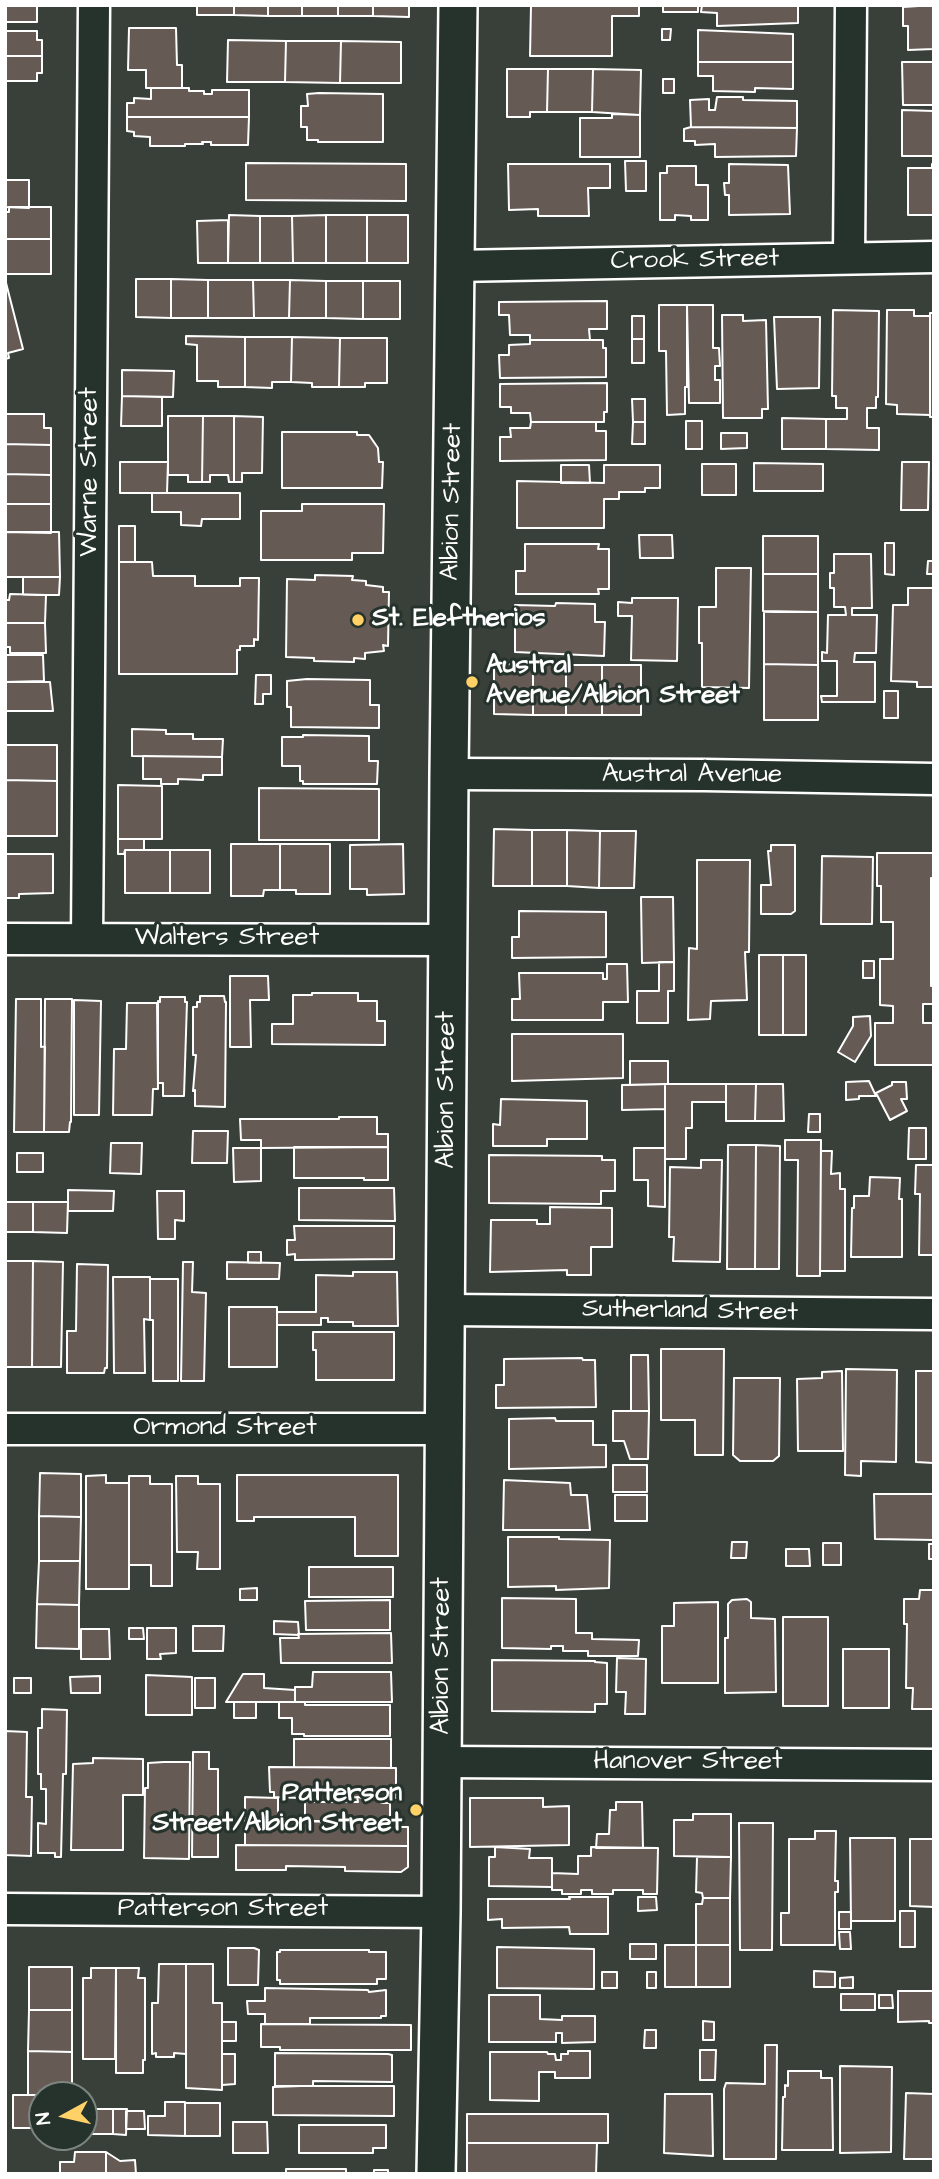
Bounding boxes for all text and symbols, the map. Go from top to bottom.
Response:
street label: Crook Street [610,244,780,278]
street label: Warne Street [75,387,107,557]
street label: Albion Street [436,423,470,581]
place label: St. Eleftherios [372,604,546,636]
marker: St. Eleftherios [350,612,366,628]
place label: Austral Avenue/Albion Street [486,651,740,712]
marker: Austral Avenue/Albion Street [464,674,480,690]
street label: Austral Avenue [602,760,782,792]
street label: Walters Street [135,923,319,955]
street label: Albion Street [432,1011,464,1169]
street label: Sutherland Street [582,1295,798,1329]
street label: Ormond Street [133,1413,317,1445]
street label: Albion Street [427,1577,459,1735]
street label: Hanover Street [593,1747,783,1779]
place label: Patterson Street/Albion Street [152,1779,402,1840]
marker: Patterson Street/Albion Street [408,1802,424,1818]
street label: Patterson Street [118,1894,328,1926]
north arrow [28,2081,98,2151]
text: N [29,2111,58,2127]

